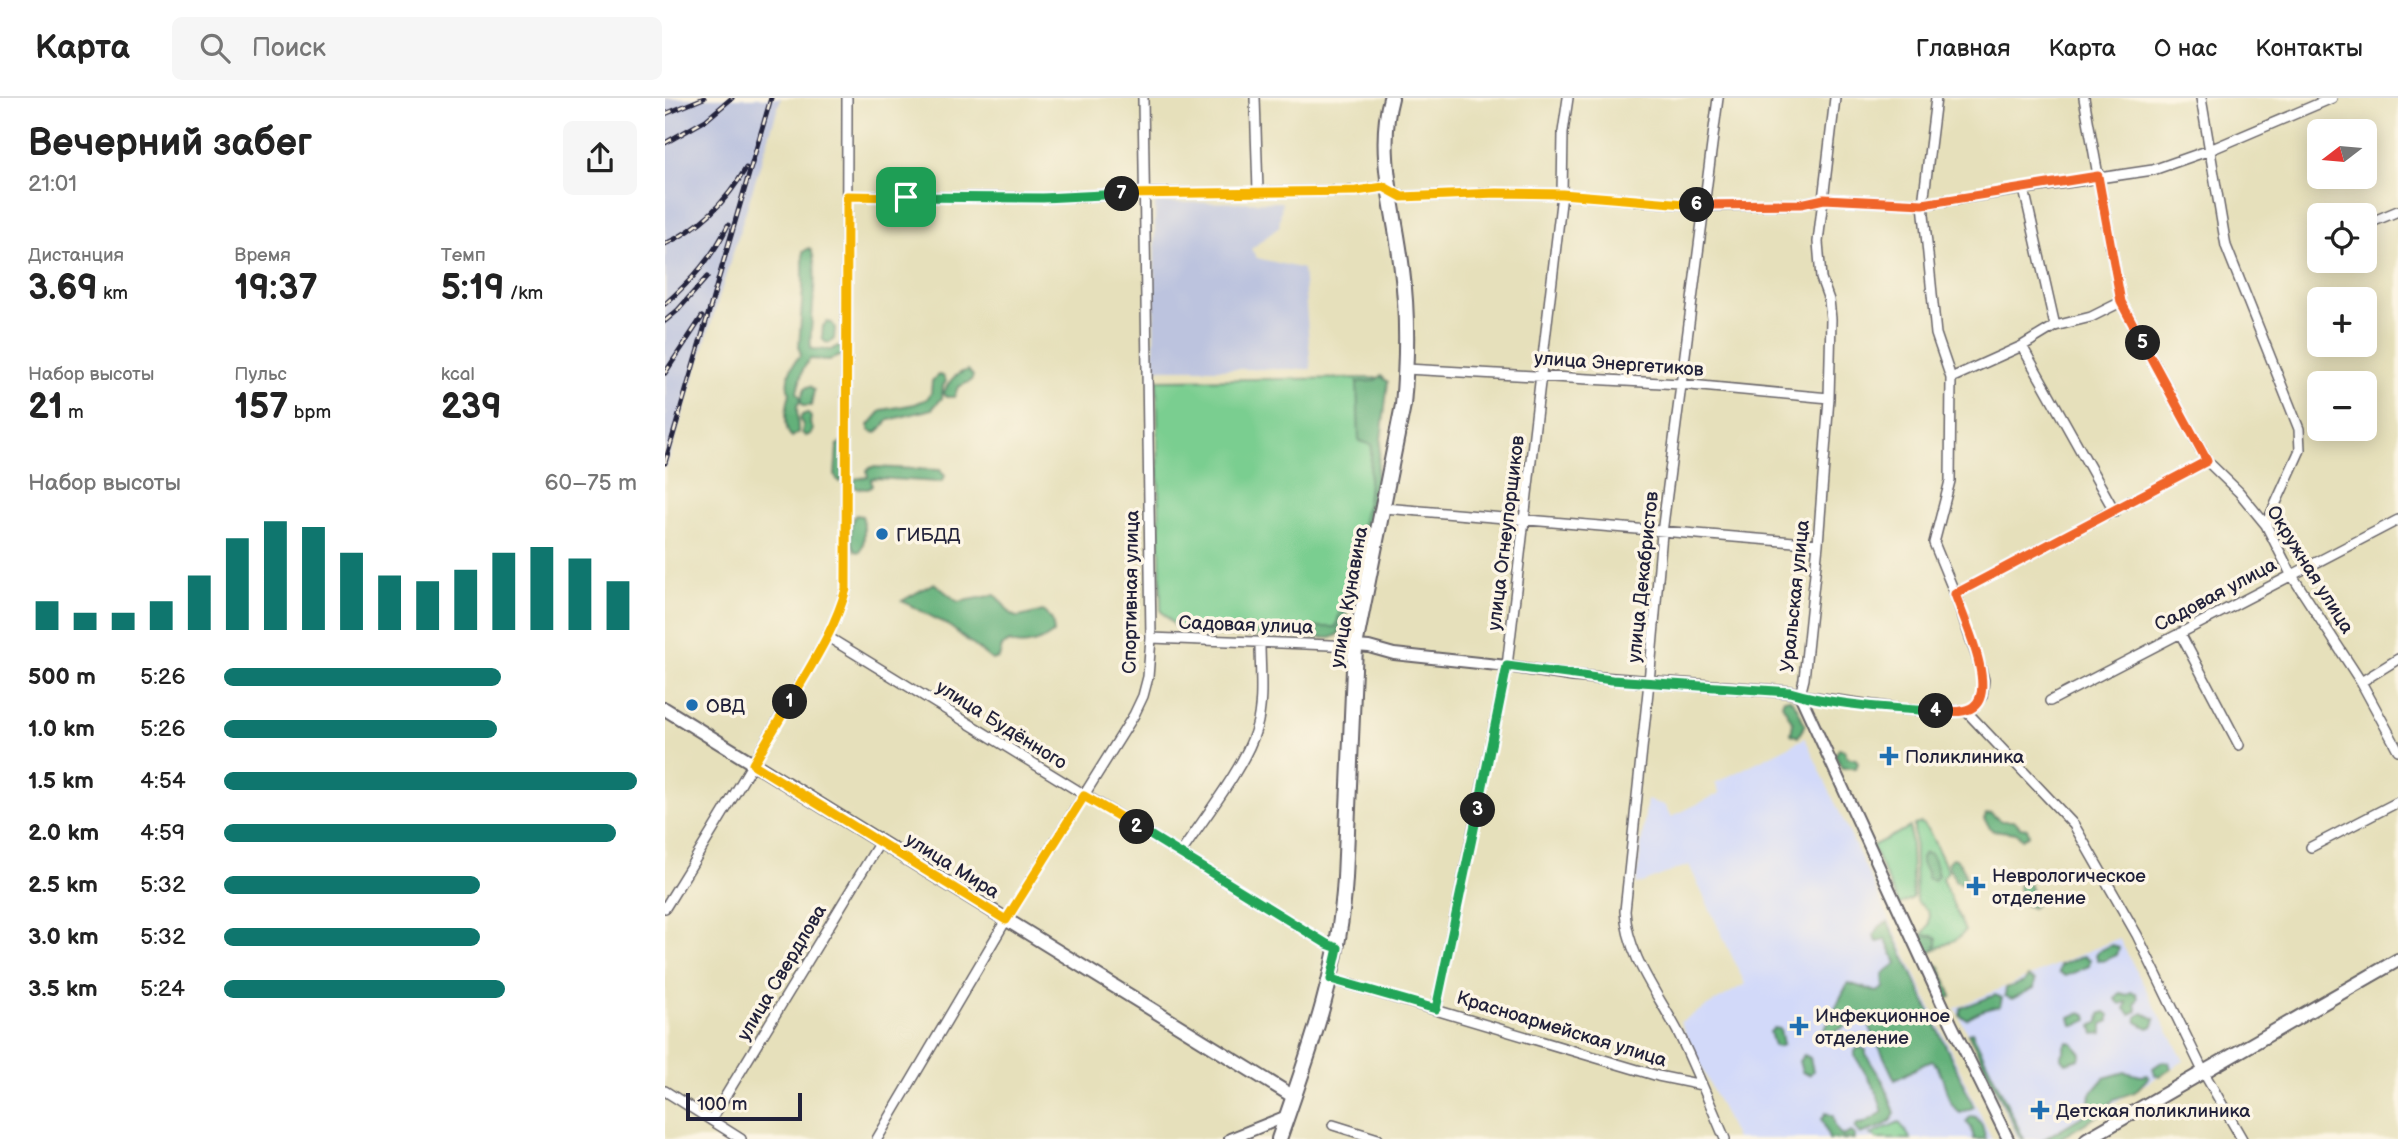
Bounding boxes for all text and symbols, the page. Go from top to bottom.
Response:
search box [172,17,662,80]
text: Карта [35,28,130,68]
icon: search [196,29,234,67]
text: Поиск [252,33,326,64]
text: Главная [1916,34,2010,63]
text: Карта [2048,34,2116,63]
text: О нас [2154,34,2217,63]
text: Контакты [2255,34,2363,63]
north arrow [2307,119,2377,189]
map controls [2307,119,2377,441]
text: Вечерний забег [28,121,312,166]
button: share [563,121,637,195]
pin [876,167,936,227]
text: 21:01 [28,170,77,198]
pin: 7 [1105,176,1140,212]
icon: arrive [887,178,925,216]
text: 7 [1116,182,1127,205]
pin: 6 [1679,188,1715,222]
text: 6 [1691,193,1702,216]
button: locate [2307,203,2377,273]
text: Дистанция [28,244,124,267]
text: Время [234,244,291,267]
text: Темп [441,244,486,267]
text: 3.69 [28,267,98,310]
text: 19:37 [234,267,318,310]
text: 5:19 [441,267,505,310]
text: km [98,282,128,305]
text: /km [505,282,543,305]
button: + [2307,287,2377,357]
pin: 5 [2125,326,2161,360]
text: 5 [2137,331,2148,354]
street label: улица Энергетиков [1533,347,1704,382]
text: Набор высоты [28,363,154,386]
text: Пульс [234,363,287,386]
text: kcal [441,363,475,386]
button: − [2307,371,2377,441]
text: 21 [28,386,63,429]
text: 157 [234,386,289,429]
text: 239 [441,386,502,429]
text: m [63,401,84,424]
text: bpm [289,401,331,424]
street label: улица Огнеупорщиков [1483,434,1530,632]
text: Набор высоты [28,469,181,497]
text: 60–75 m [545,469,637,497]
street label: улица Декабристов [1623,490,1664,664]
street label: Окружная улица [2261,501,2358,638]
street label: Спортивная улица [1119,510,1144,674]
street label: Уральская улица [1776,519,1815,674]
place label: ГИБДД [896,524,961,547]
street label: улица Кунавина [1326,525,1373,670]
marker: ГИБДД [874,526,890,542]
street label: Садовая улица [2151,553,2281,637]
street label: Садовая улица [1178,612,1314,639]
text: 500 m [28,663,96,691]
text: 5:26 [140,663,185,691]
street label: улица Будённого [932,676,1071,775]
pin: 1 [773,684,807,720]
text: 1 [786,690,794,713]
pin: 4 [1919,694,1953,728]
place label: ОВД [706,695,745,718]
marker: ОВД [684,697,700,713]
text: 4 [1930,699,1941,722]
text: 1.0 km [28,715,95,743]
text: 5:26 [140,715,185,743]
marker: Поликлиника [1879,746,1899,766]
place label: Поликлиника [1905,746,2024,769]
text: 1.5 km [28,767,94,795]
text: 4:54 [140,767,186,795]
pin: 3 [1461,792,1495,828]
text: 3 [1472,798,1483,821]
pin: 2 [1119,810,1155,844]
text: 2 [1131,815,1142,838]
text: 2.0 km [28,819,99,847]
text: 4:59 [140,819,185,847]
street label: улица Мира [901,828,1003,904]
place label: Неврологическое отделение [1992,865,2146,910]
text: 2.5 km [28,871,98,899]
text: 5:32 [140,871,186,899]
marker: Неврологическое отделение [1966,876,1986,896]
street label: улица Свердлова [733,901,832,1045]
text: 3.0 km [28,923,99,951]
text: 5:32 [140,923,186,951]
text: 3.5 km [28,975,98,1003]
text: 5:24 [140,975,185,1003]
street label: Красноармейская улица [1454,986,1669,1072]
place label: Инфекционное отделение [1815,1005,1951,1050]
marker: Инфекционное отделение [1789,1016,1809,1036]
scale bar [686,1090,801,1122]
text: 100 m [697,1093,748,1116]
marker: Детская поликлиника [2030,1100,2050,1120]
place label: Детская поликлиника [2056,1100,2251,1123]

